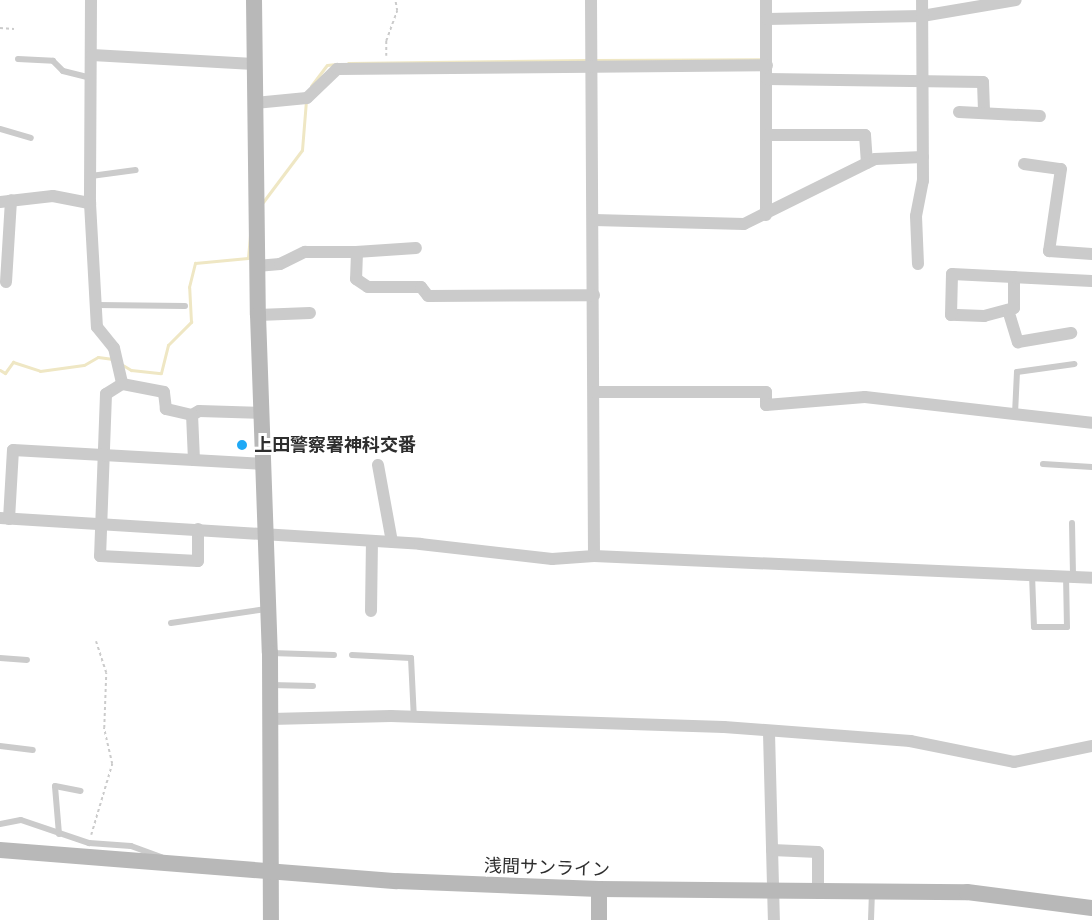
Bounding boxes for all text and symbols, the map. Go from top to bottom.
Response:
place label: 上田警察署神科交番 [254,434,416,456]
marker: 上田警察署神科交番 [235,438,249,452]
street label: 浅間サンライン [484,855,610,881]

